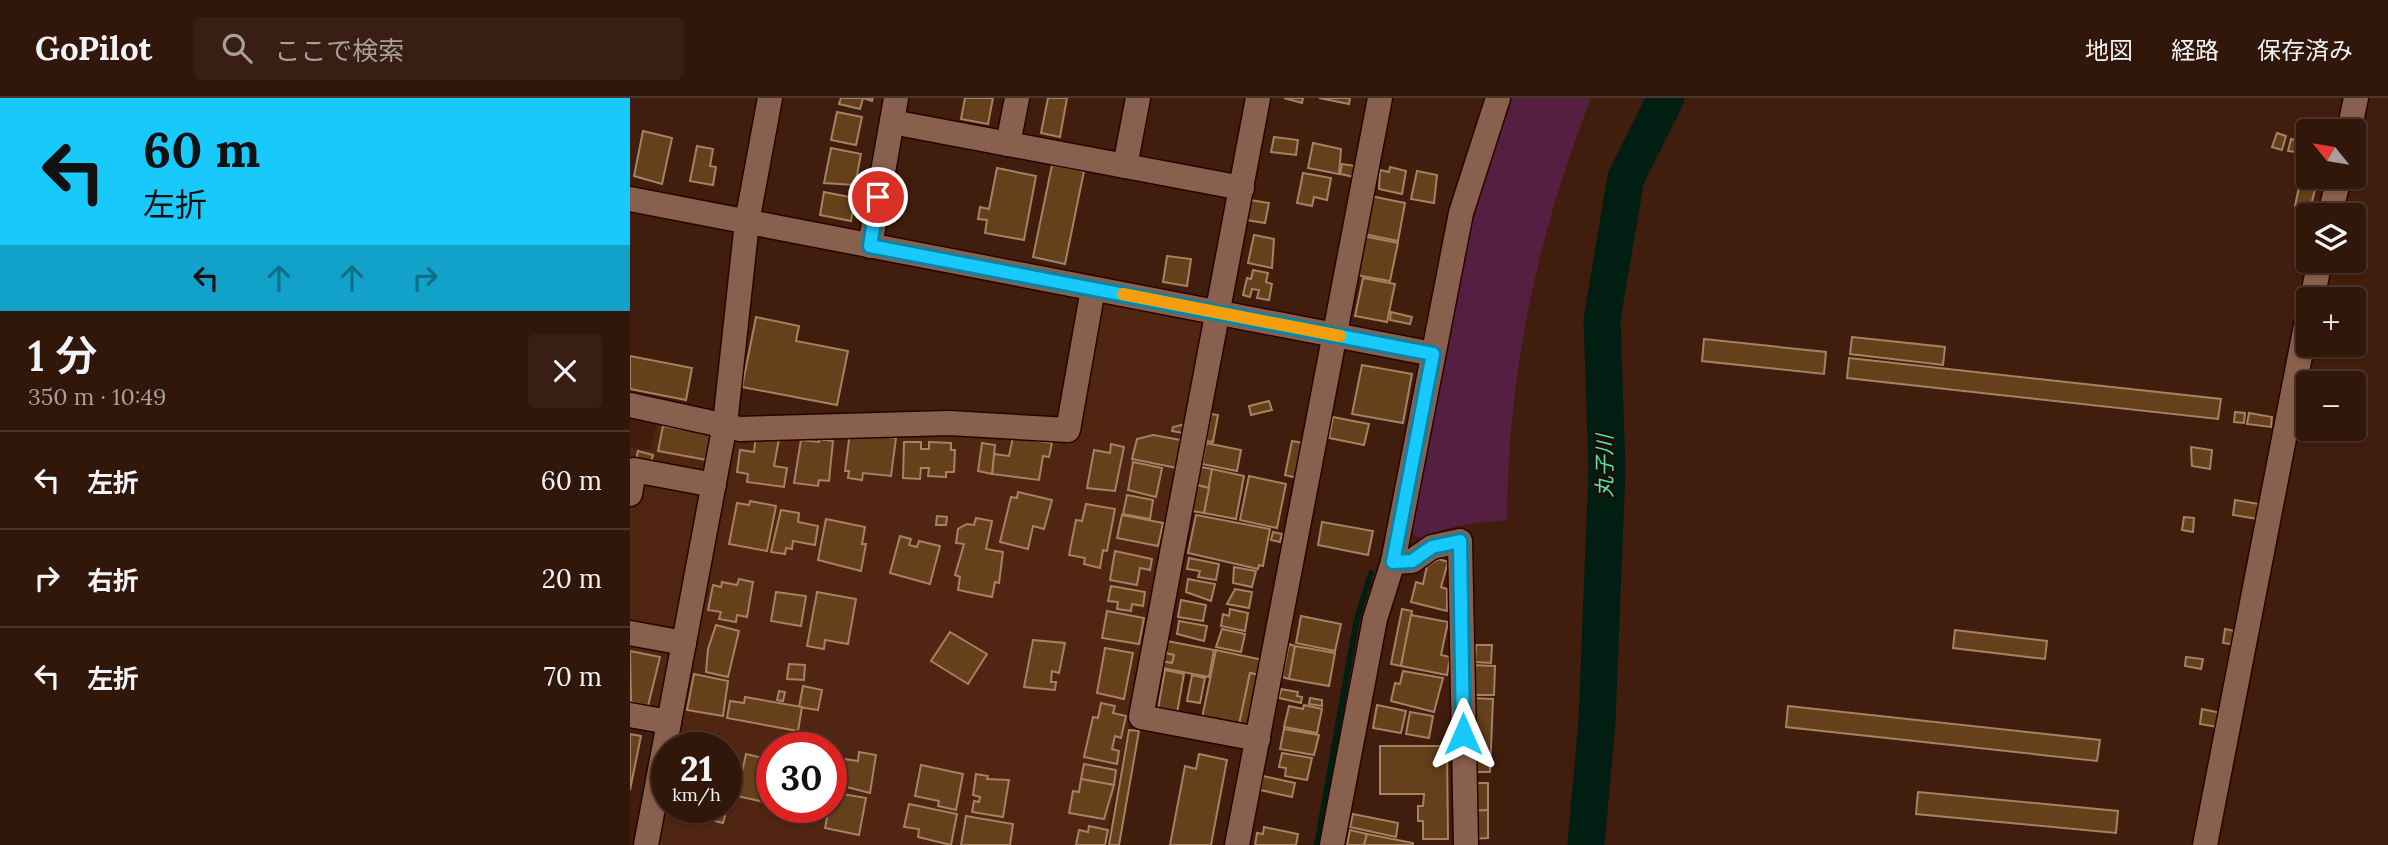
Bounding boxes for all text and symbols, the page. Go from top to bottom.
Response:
search box [194,17,684,80]
text: GoPilot [35,27,152,69]
icon: search [218,29,256,67]
text: ここで検索 [274,34,404,67]
text: 地図 [2085,35,2133,66]
text: 経路 [2171,35,2219,66]
text: 保存済み [2257,35,2353,66]
text: 60 m [143,118,260,180]
north arrow [2296,119,2366,189]
map controls [2296,119,2366,441]
icon: left [28,126,119,217]
pin [848,167,908,227]
icon: arrive [859,178,897,216]
text: 左折 [143,184,207,225]
button: layers [2296,203,2366,273]
icon: left [187,259,225,297]
icon: ahead [260,259,298,297]
icon: ahead [333,259,371,297]
icon: right [406,259,444,297]
button: + [2296,287,2366,357]
text: 1 分 [28,329,98,383]
button: close [528,334,602,408]
button: − [2296,371,2366,441]
text: 350 m · 10:49 [28,382,166,411]
water label: 丸子川 [1591,433,1618,498]
icon: left [28,461,66,499]
text: 60 m [541,464,602,497]
text: 左折 [87,466,139,499]
icon: right [28,559,66,597]
text: 20 m [542,562,602,595]
text: 右折 [87,564,139,597]
icon: left [28,657,66,695]
text: 70 m [544,660,602,693]
text: 左折 [87,662,139,695]
position arrow [1426,697,1500,771]
speed limit sign: 30 [756,732,847,823]
text: 21 [680,746,713,791]
text: km/h [672,783,721,806]

